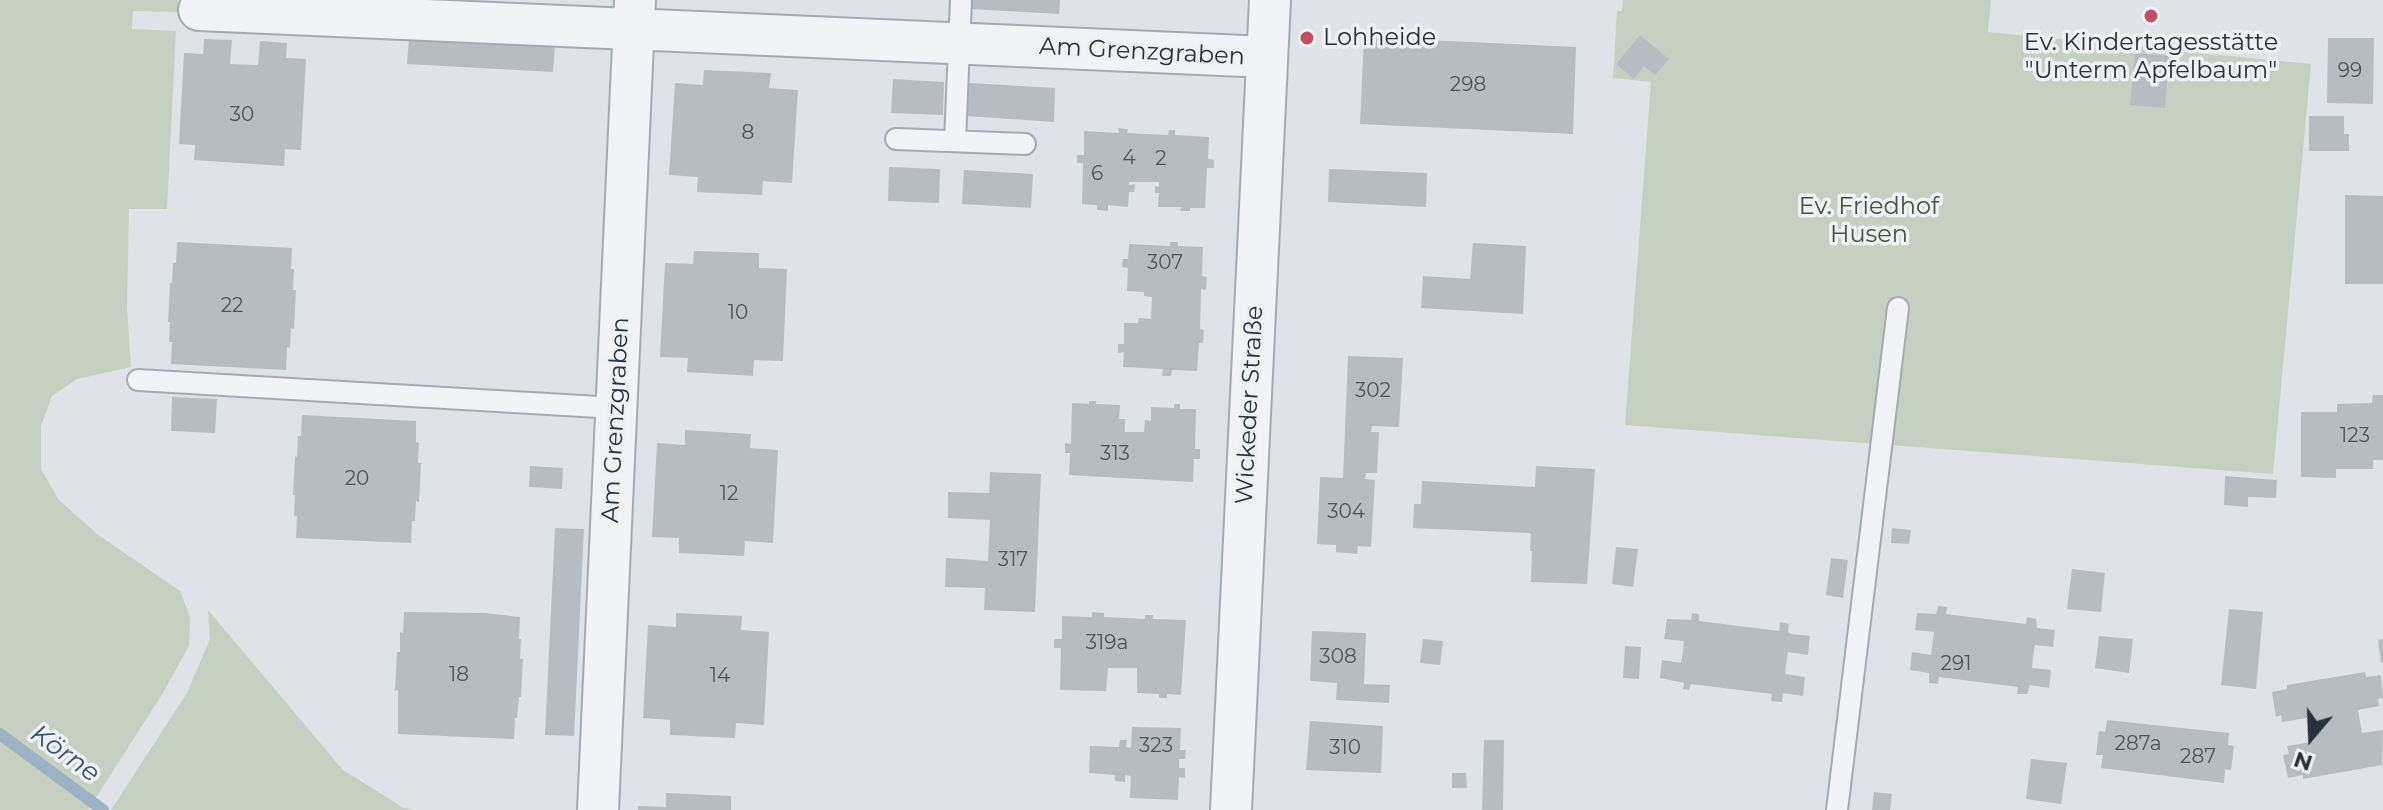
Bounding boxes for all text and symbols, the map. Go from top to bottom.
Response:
marker: Ev. Kindertagesstätte "Unterm Apfelbaum" [2142,7,2160,25]
place label: Lohheide [1323,24,1436,52]
marker: Lohheide [1298,29,1316,47]
place label: Ev. Kindertagesstätte "Unterm Apfelbaum" [2024,29,2278,85]
street label: Am Grenzgraben [1038,32,1246,72]
house number: 99 [2338,59,2362,83]
house number: 298 [1450,73,1486,97]
house number: 30 [230,103,254,127]
house number: 8 [742,121,754,145]
house number: 4 [1122,146,1136,170]
house number: 2 [1155,147,1167,171]
house number: 6 [1091,162,1103,186]
park label: Ev. Friedhof Husen [1799,193,1939,249]
house number: 307 [1147,251,1183,275]
house number: 22 [221,294,243,318]
house number: 10 [728,301,748,325]
street label: Wickeder Straße [1230,305,1270,505]
street label: Am Grenzgraben [596,316,636,524]
house number: 302 [1355,379,1391,403]
house number: 123 [2340,424,2370,448]
house number: 313 [1100,442,1130,466]
house number: 20 [345,467,369,491]
house number: 12 [720,482,738,506]
house number: 304 [1327,500,1365,524]
house number: 317 [998,548,1028,572]
house number: 319a [1086,631,1128,655]
house number: 308 [1319,645,1357,669]
house number: 291 [1941,652,1971,676]
house number: 18 [449,663,469,687]
house number: 14 [710,664,730,688]
north arrow [2271,698,2351,778]
water label: Körne [24,719,106,789]
house number: 287a [2115,732,2161,756]
house number: 323 [1139,734,1173,758]
house number: 310 [1329,736,1361,760]
house number: 287 [2180,745,2216,769]
text: N [2290,746,2316,777]

